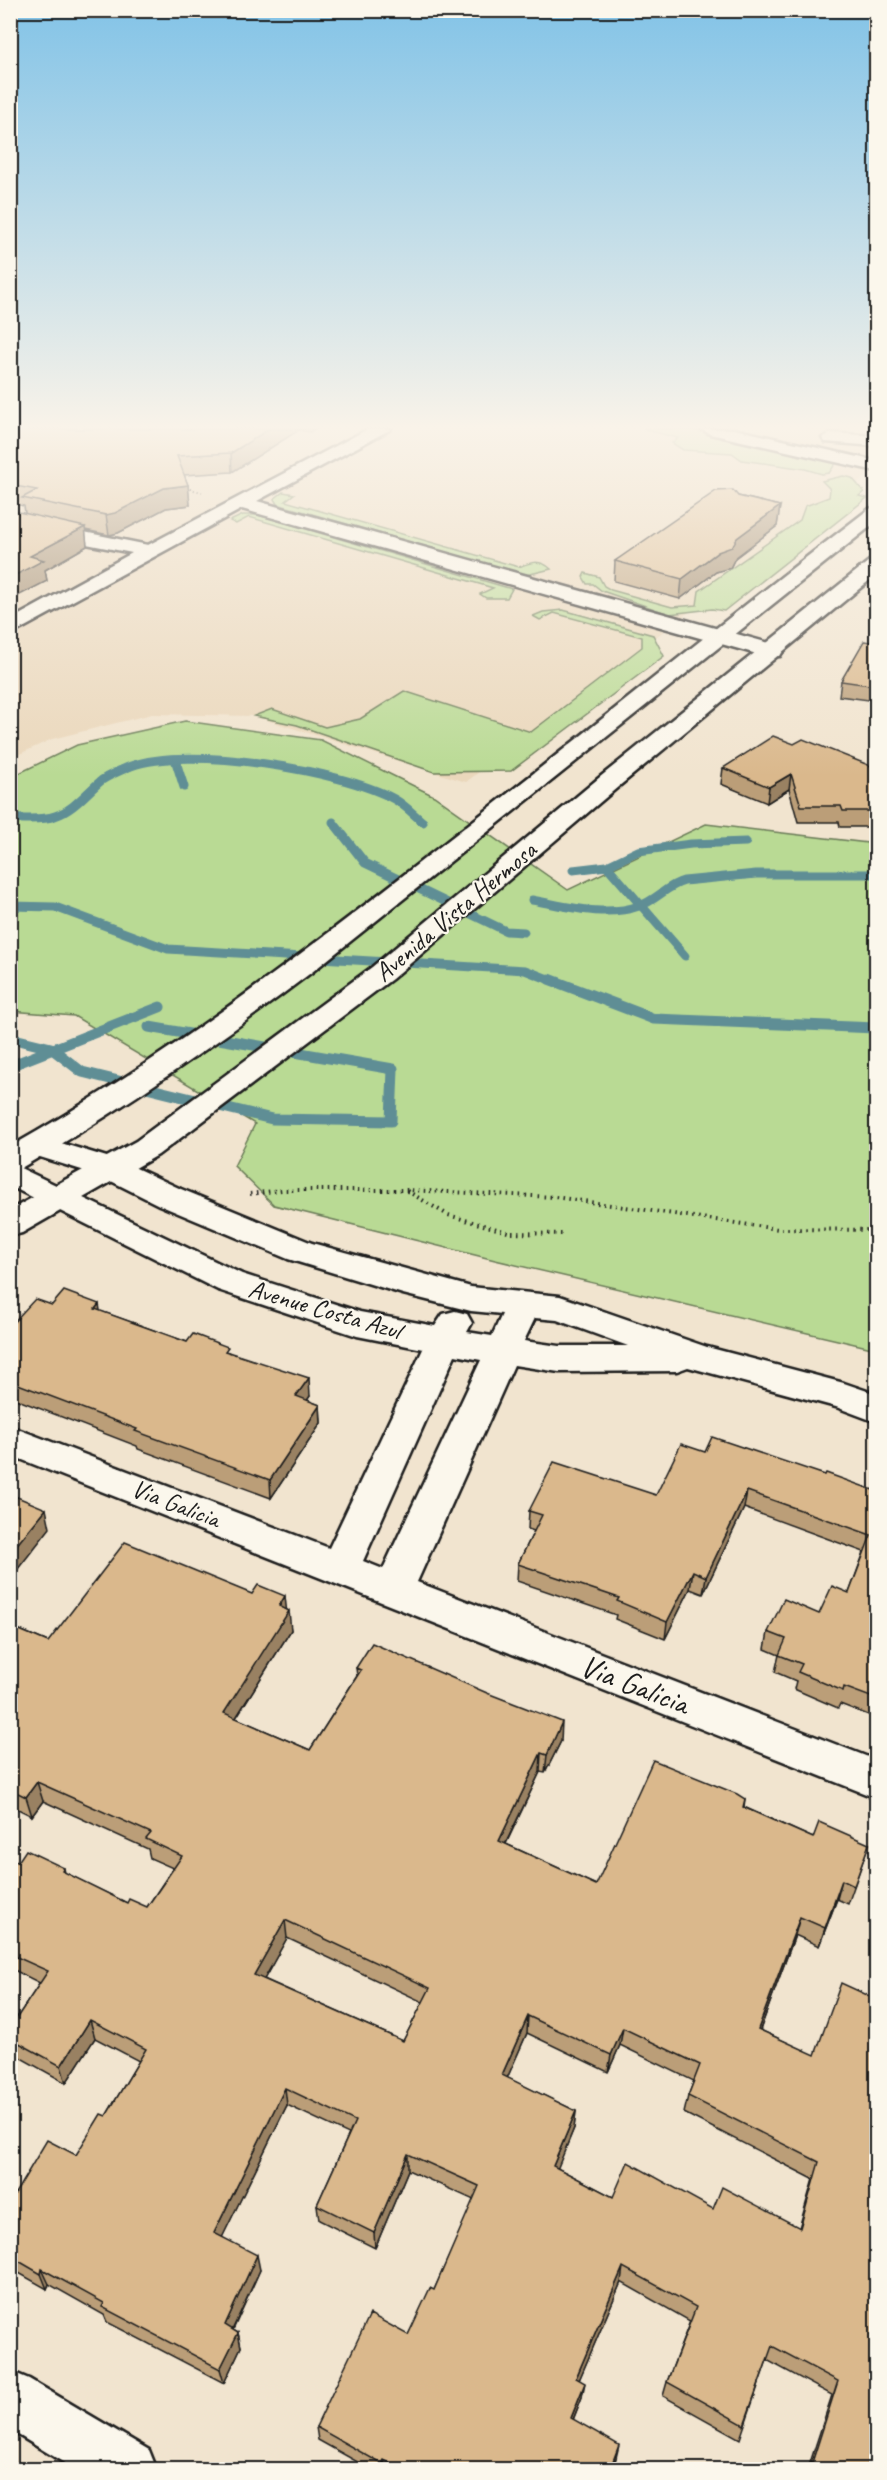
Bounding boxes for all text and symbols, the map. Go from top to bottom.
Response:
street label: Avenida Vista Hermosa [368,833,544,989]
street label: Avenue Costa Azul [245,1272,409,1348]
street label: Via Galicia [127,1472,227,1536]
street label: Via Galicia [575,1645,698,1725]

